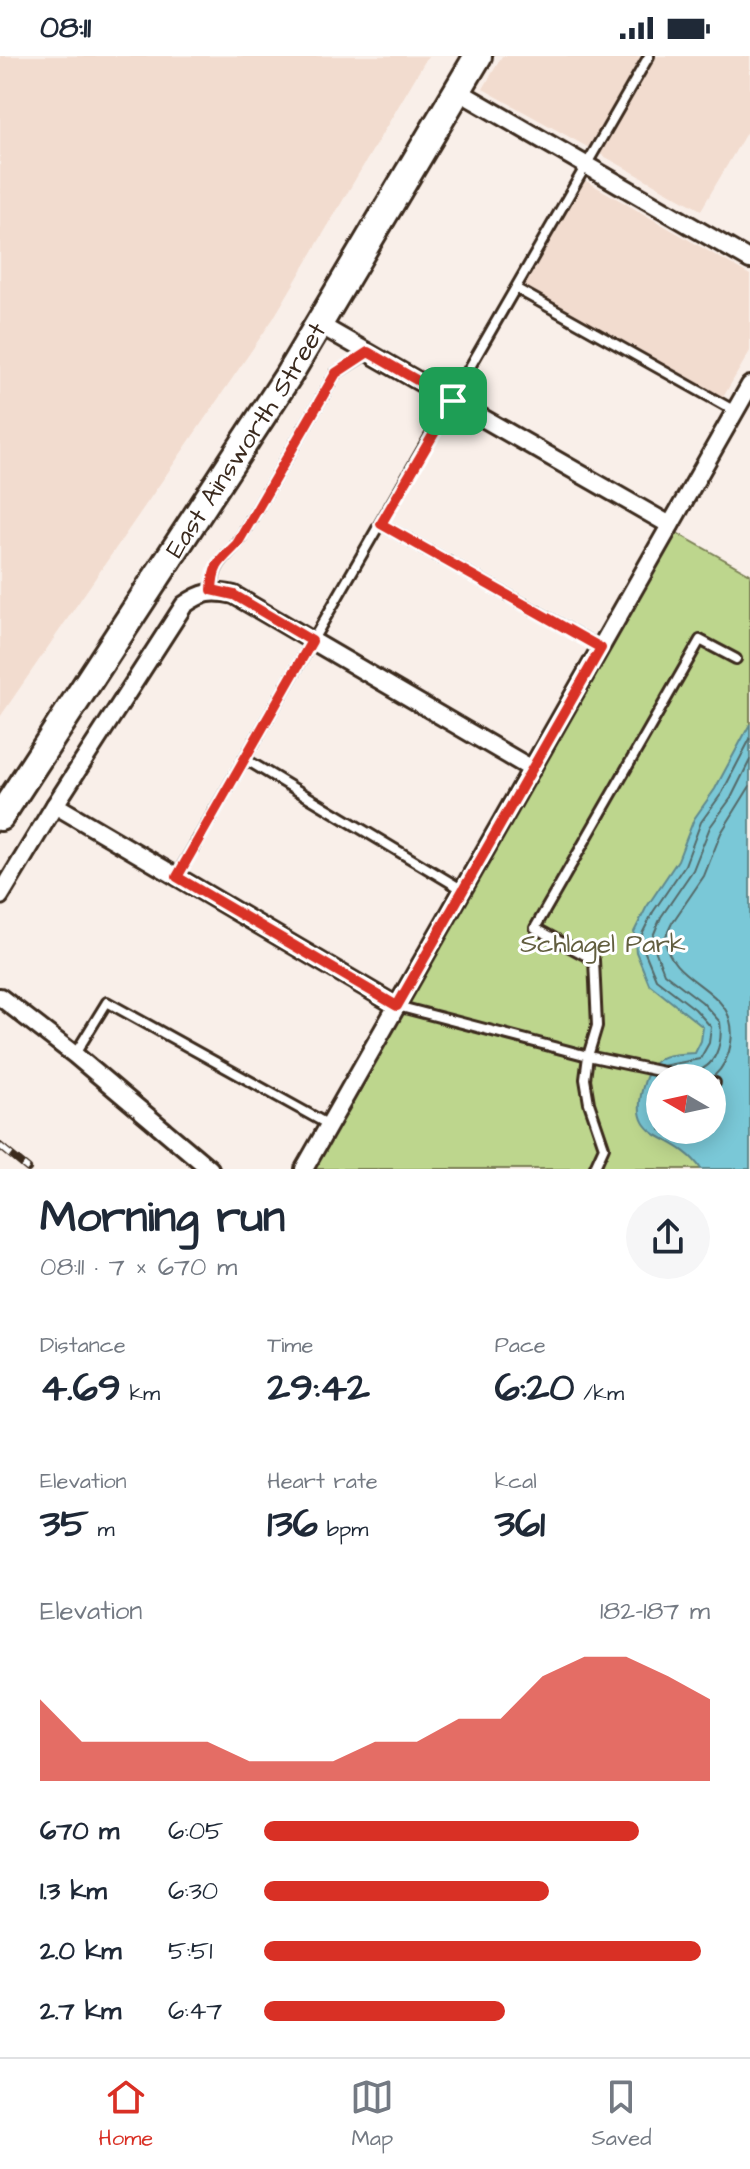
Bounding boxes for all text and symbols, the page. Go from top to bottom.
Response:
text: 08:11 [40,7,91,49]
street label: East Ainsworth Street [157,315,335,565]
pin [419,367,487,435]
icon: arrive [431,379,475,423]
park label: Schlagel Park [520,926,686,964]
north arrow [646,1064,726,1144]
map controls [646,1064,726,1144]
text: Morning run [40,1188,285,1249]
button: share [626,1195,710,1279]
text: 08:11 · 7 × 670 m [40,1249,237,1285]
text: Distance [40,1330,126,1361]
text: Time [267,1330,313,1361]
text: Pace [495,1330,546,1361]
text: 4.69 [40,1361,121,1416]
text: 29:42 [267,1361,370,1416]
text: 6:20 [495,1361,575,1416]
text: km [121,1378,160,1409]
text: /km [575,1378,624,1409]
text: Elevation [40,1466,127,1497]
text: Heart rate [267,1466,378,1497]
text: kcal [495,1466,537,1497]
text: 35 [40,1497,89,1552]
text: 136 [267,1497,318,1552]
text: 361 [495,1497,545,1552]
text: m [89,1514,115,1545]
text: bpm [318,1514,368,1545]
text: Elevation [40,1593,142,1629]
text: 182–187 m [600,1593,710,1629]
text: 670 m [40,1813,119,1849]
text: 6:05 [168,1813,223,1849]
text: 1.3 km [40,1873,107,1909]
text: 6:30 [168,1873,218,1909]
text: 2.0 km [40,1933,122,1969]
text: 5:51 [168,1933,212,1969]
text: 2.7 km [40,1993,121,2029]
text: 6:47 [168,1993,222,2029]
tab: Home [99,2075,153,2154]
tab: Map [350,2075,394,2154]
tab: Saved [592,2075,651,2154]

